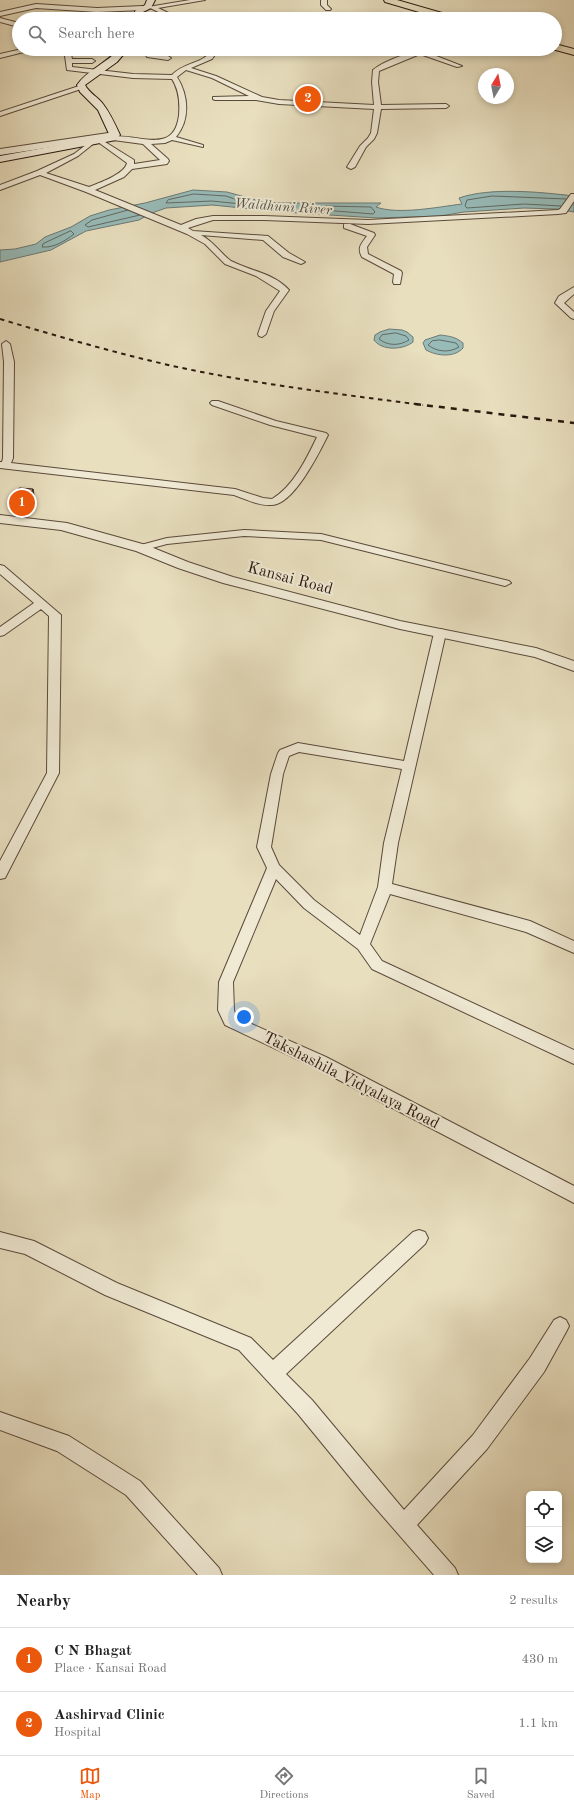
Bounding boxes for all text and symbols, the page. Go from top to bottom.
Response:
search box [12,12,562,56]
icon: search [26,23,48,45]
text: Search here [58,27,135,42]
north arrow [478,68,514,104]
pin: 2 [295,84,321,114]
water label: Waldhuni River [234,197,333,217]
pin: 1 [9,488,35,518]
street label: Kansai Road [245,560,335,598]
your location [234,1007,254,1027]
street label: Takshashila Vidyalaya Road [260,1030,442,1132]
map controls [526,1491,562,1563]
button: locate [526,1491,562,1527]
button: layers [526,1527,562,1563]
text: Nearby [16,1593,71,1610]
text: 2 results [509,1594,558,1607]
text: C N Bhagat [54,1644,132,1659]
text: 1 [25,1653,33,1666]
text: 430 m [521,1653,558,1666]
text: Place · Kansai Road [54,1662,167,1675]
text: Aashirvad Clinic [54,1708,165,1723]
text: 2 [25,1717,33,1730]
text: 1.1 km [519,1717,558,1730]
text: Hospital [54,1726,101,1739]
tab: Map [79,1765,101,1803]
tab: Directions [260,1765,308,1803]
tab: Saved [467,1765,495,1803]

